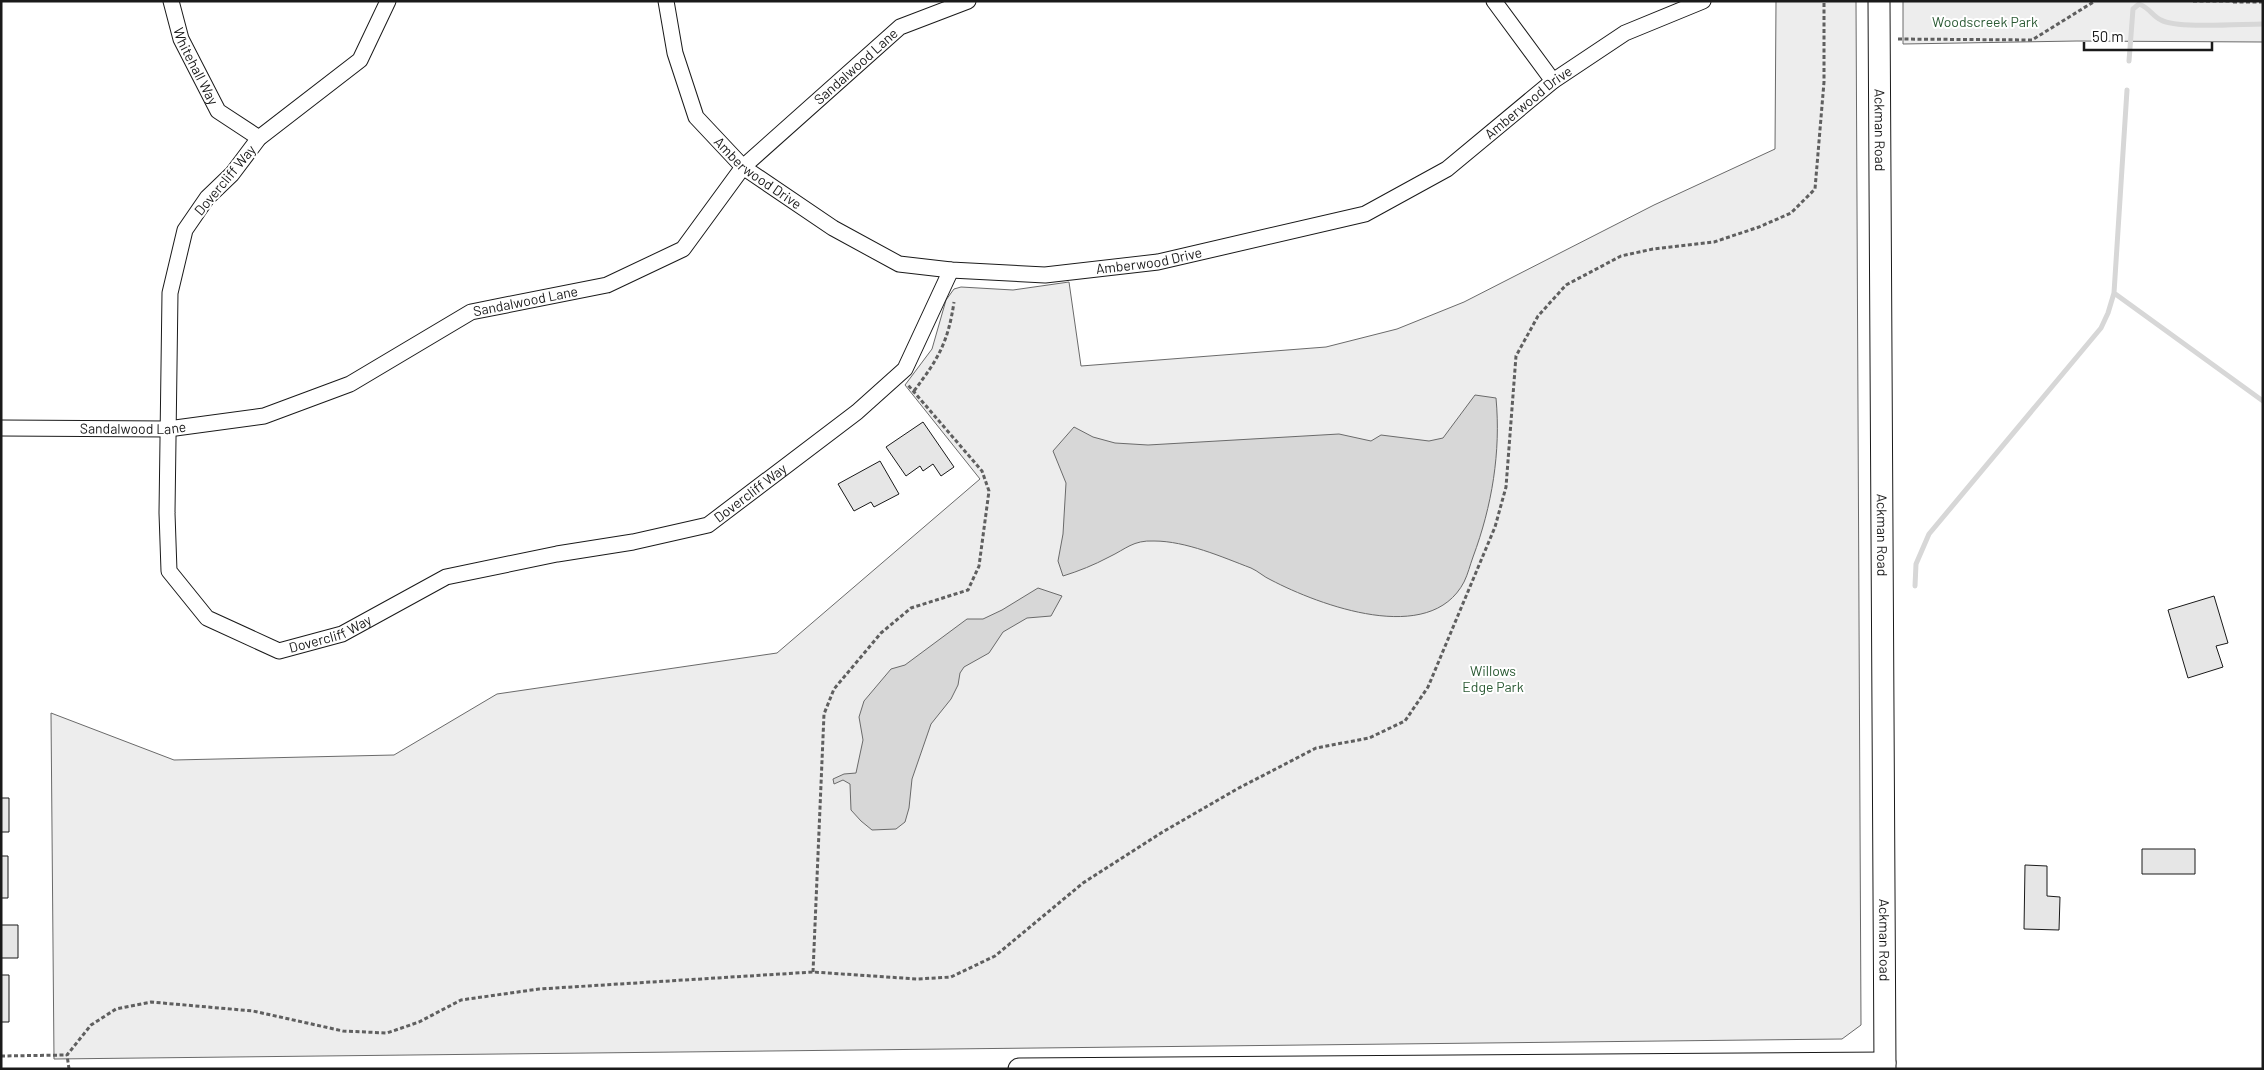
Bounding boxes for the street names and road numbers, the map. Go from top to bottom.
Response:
street label: Sandalwood Lane [810,24,901,108]
street label: Whitehall Way [170,25,223,108]
street label: Amberwood Drive [1481,62,1575,142]
street label: Ackman Road [1871,89,1889,171]
street label: Amberwood Drive [711,133,805,212]
street label: Dovercliff Way [190,141,259,218]
street label: Amberwood Drive [1095,243,1203,277]
street label: Sandalwood Lane [472,282,579,319]
street label: Sandalwood Lane [80,418,187,437]
street label: Dovercliff Way [710,459,790,526]
street label: Ackman Road [1874,494,1891,576]
street label: Dovercliff Way [287,610,375,656]
street label: Ackman Road [1876,899,1894,981]

